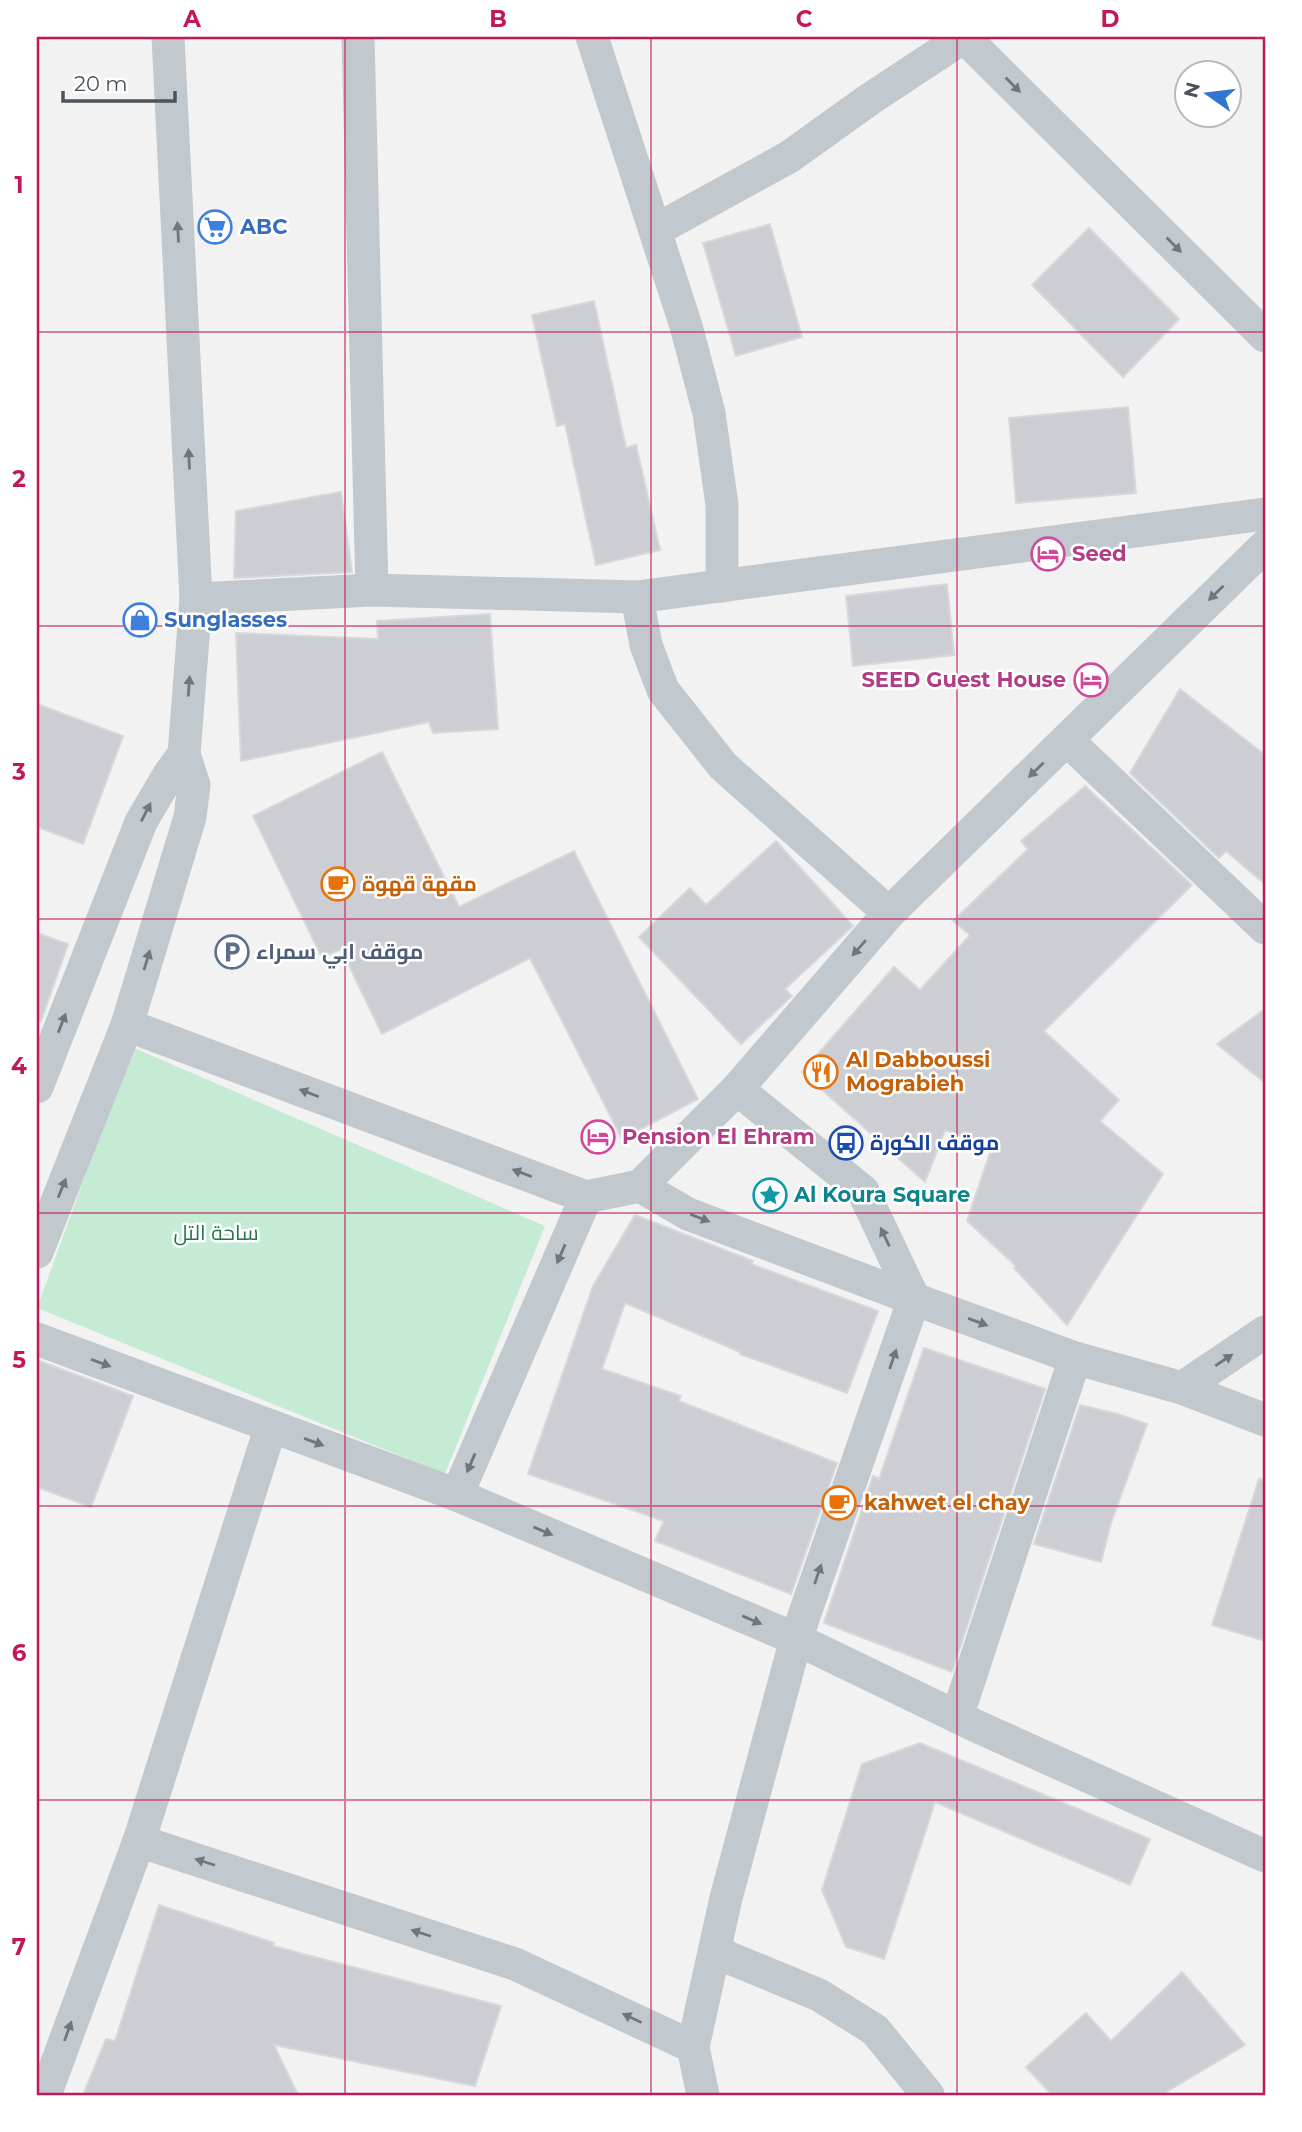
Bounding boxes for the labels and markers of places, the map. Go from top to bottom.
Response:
supermarket icon: ABC [196,208,234,246]
place label: ABC [239,214,287,239]
hotel icon: Seed [1029,535,1067,573]
place label: Seed [1072,541,1126,566]
shop icon: Sunglasses [121,601,159,639]
place label: Sunglasses [164,607,287,632]
hotel icon: SEED Guest House [1072,661,1110,699]
place label: SEED Guest House [861,667,1066,692]
cafe icon: مقهة قهوة [319,865,357,903]
place label: مقهة قهوة [362,871,477,897]
parking icon: موقف ابي سمراء [213,933,251,971]
place label: موقف ابي سمراء [256,939,423,969]
place label: Al Dabboussi Mograbieh [845,1047,990,1096]
restaurant icon: Al Dabboussi Mograbieh [802,1053,840,1091]
hotel icon: Pension El Ehram [579,1118,617,1156]
place label: Pension El Ehram [622,1124,815,1149]
bus stop icon: موقف الكورة [827,1124,865,1162]
place label: موقف الكورة [870,1130,999,1156]
place icon: Al Koura Square [751,1176,789,1214]
place label: Al Koura Square [793,1182,970,1207]
cafe icon: kahwet el chay [820,1484,858,1522]
place label: kahwet el chay [864,1490,1031,1515]

